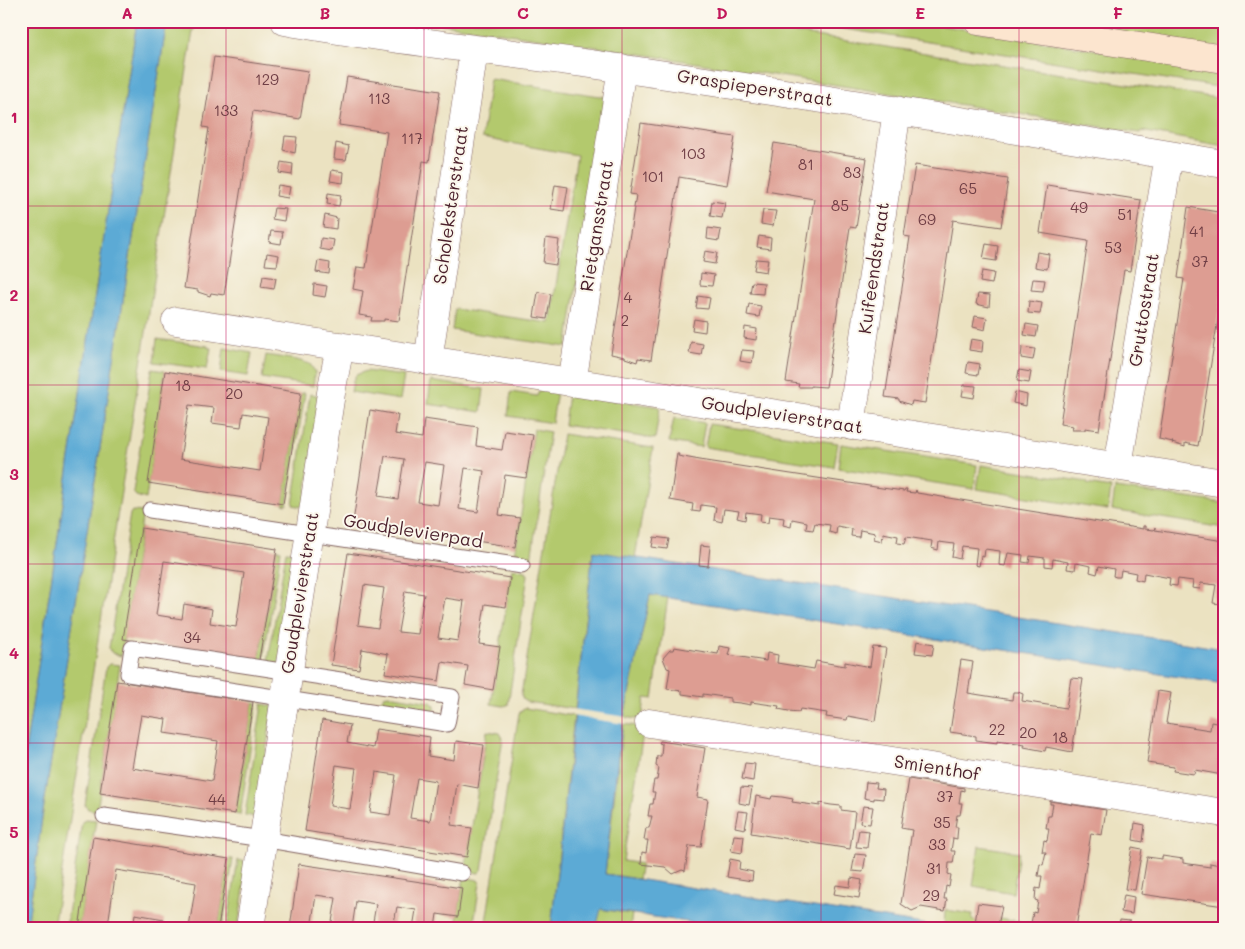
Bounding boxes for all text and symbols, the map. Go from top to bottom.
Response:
text: A [121,2,133,23]
text: B [320,2,330,23]
text: C [517,2,529,23]
text: D [716,2,728,23]
text: E [915,2,925,23]
text: F [1113,2,1123,23]
street label: Graspieperstraat [676,63,835,111]
house number: 129 [255,69,279,89]
house number: 113 [368,88,390,108]
house number: 133 [214,100,238,120]
text: 1 [10,106,18,127]
street label: Scholeksterstraat [427,124,473,286]
house number: 117 [401,128,423,148]
house number: 103 [681,143,706,163]
house number: 81 [798,154,814,174]
street label: Rietgansstraat [574,159,618,293]
house number: 83 [843,162,861,182]
house number: 101 [642,166,664,186]
house number: 65 [959,178,977,198]
house number: 85 [831,195,849,215]
house number: 49 [1070,197,1088,217]
street label: Kuifeendstraat [852,200,894,335]
house number: 51 [1117,204,1133,224]
house number: 69 [918,209,936,229]
house number: 41 [1189,221,1205,241]
house number: 53 [1104,237,1122,257]
street label: Gruttostraat [1122,251,1164,368]
house number: 37 [1191,251,1209,271]
text: 2 [10,284,19,305]
house number: 4 [624,287,633,307]
house number: 2 [621,310,629,330]
house number: 18 [175,375,191,395]
house number: 20 [225,383,243,403]
street label: Goudplevierstraat [700,389,865,439]
text: 3 [9,463,19,484]
street label: Goudplevierpad [342,507,485,553]
street label: Goudplevierstraat [274,510,324,675]
house number: 34 [183,627,201,647]
text: 4 [9,642,19,663]
house number: 22 [989,719,1005,739]
house number: 20 [1019,722,1037,742]
house number: 18 [1052,727,1068,747]
street label: Smienthof [892,748,983,786]
house number: 37 [936,786,954,806]
house number: 44 [208,789,226,809]
house number: 35 [933,812,951,832]
text: 5 [9,821,19,842]
house number: 33 [928,834,946,854]
house number: 31 [926,858,942,878]
house number: 29 [922,885,940,905]

